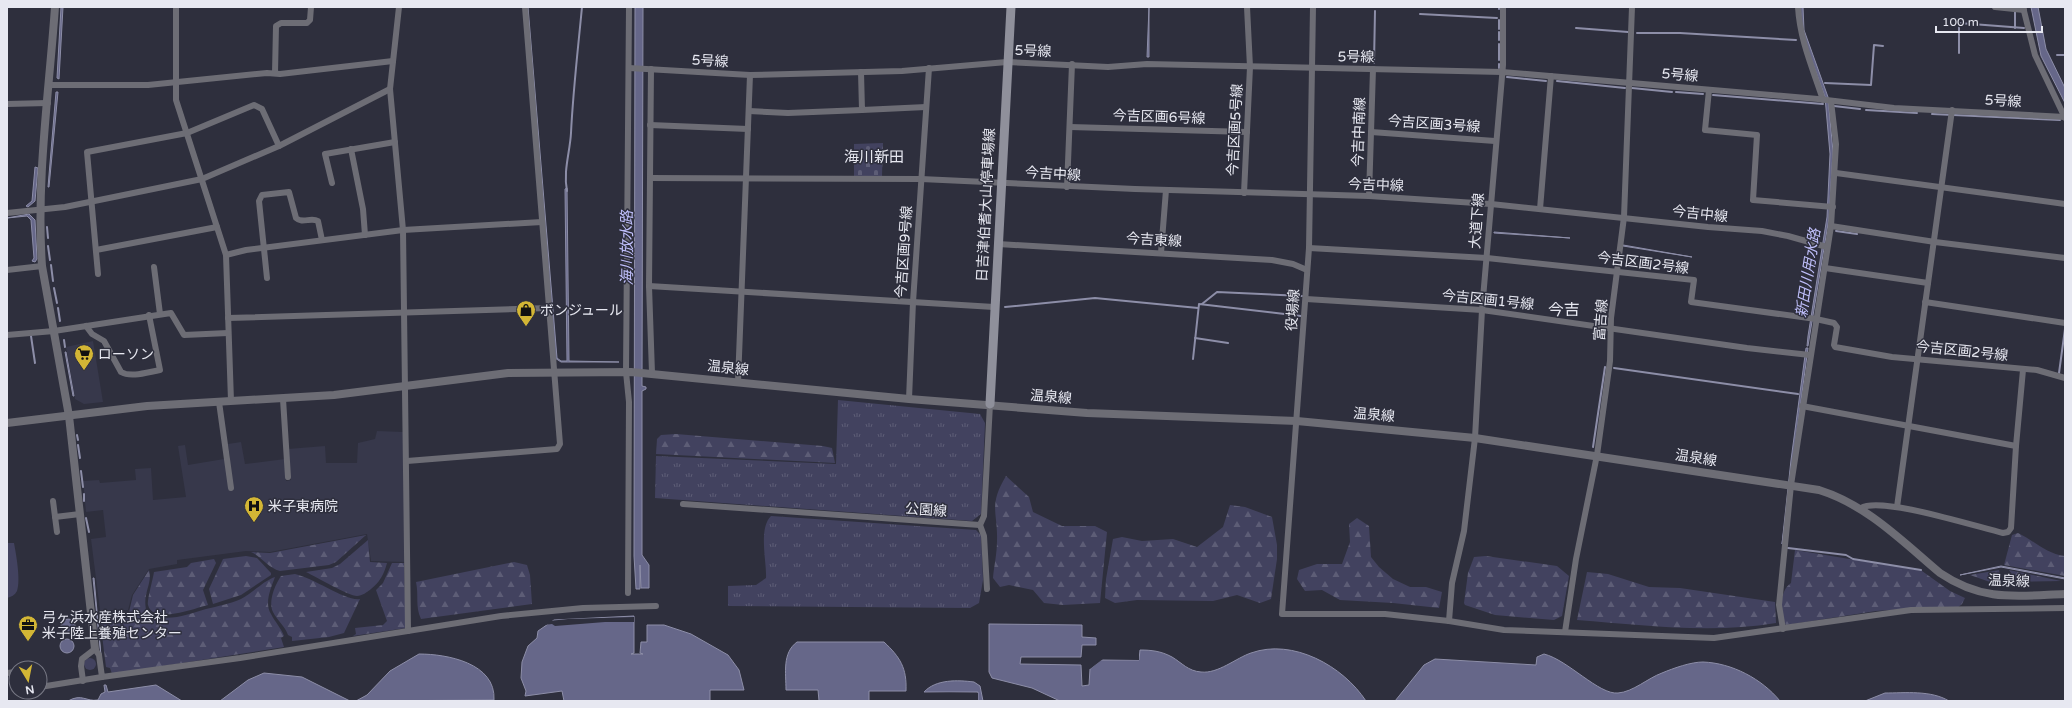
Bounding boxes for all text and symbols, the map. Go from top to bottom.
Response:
scale bar [1936,8,2042,34]
text: 100 m [1942,15,1979,29]
street label: 5号線 [1014,42,1052,60]
street label: 5号線 [1337,48,1375,66]
street label: 5号線 [691,52,729,70]
street label: 5号線 [1661,65,1699,85]
street label: 今吉区画5号線 [1224,83,1246,177]
street label: 5号線 [1984,92,2022,110]
street label: 今吉中南線 [1349,97,1369,167]
street label: 今吉区画6号線 [1112,107,1206,127]
street label: 今吉区画3号線 [1387,112,1481,136]
street label: 日吉津伯耆大山停車場線 [973,128,999,282]
district label: 海川新田 [844,148,904,166]
street label: 今吉中線 [1025,164,1081,184]
street label: 今吉中線 [1348,176,1404,194]
street label: 大道下線 [1467,192,1487,250]
street label: 今吉中線 [1671,203,1729,225]
street label: 今吉区画9号線 [892,205,916,299]
water label: 海川放水路 [618,209,636,286]
water label: 新田川用水路 [1792,225,1824,319]
street label: 今吉東線 [1126,230,1182,250]
street label: 今吉区画2号線 [1596,249,1690,277]
street label: 今吉区画1号線 [1441,287,1535,313]
street label: 役場線 [1283,288,1303,332]
street label: 富吉線 [1591,298,1611,342]
shop icon: ボンジュール [515,299,537,327]
district label: 今吉 [1548,300,1580,320]
place label: ボンジュール [540,302,623,319]
street label: 今吉区画2号線 [1915,338,2009,364]
supermarket icon: ローソン [73,343,95,371]
place label: ローソン [98,346,154,363]
street label: 温泉線 [706,357,750,379]
street label: 温泉線 [1029,387,1073,407]
street label: 温泉線 [1352,405,1396,425]
street label: 温泉線 [1674,446,1718,470]
hospital icon: 米子東病院 [243,495,265,523]
place label: 米子東病院 [268,498,338,515]
street label: 公園線 [904,500,948,520]
street label: 温泉線 [1988,572,2030,590]
place label: 弓ヶ浜水産株式会社 米子陸上養殖センター [42,609,182,642]
office icon: 弓ヶ浜水産株式会社 米子陸上養殖センター [17,614,39,642]
north arrow [8,660,48,700]
text: N [24,682,35,697]

